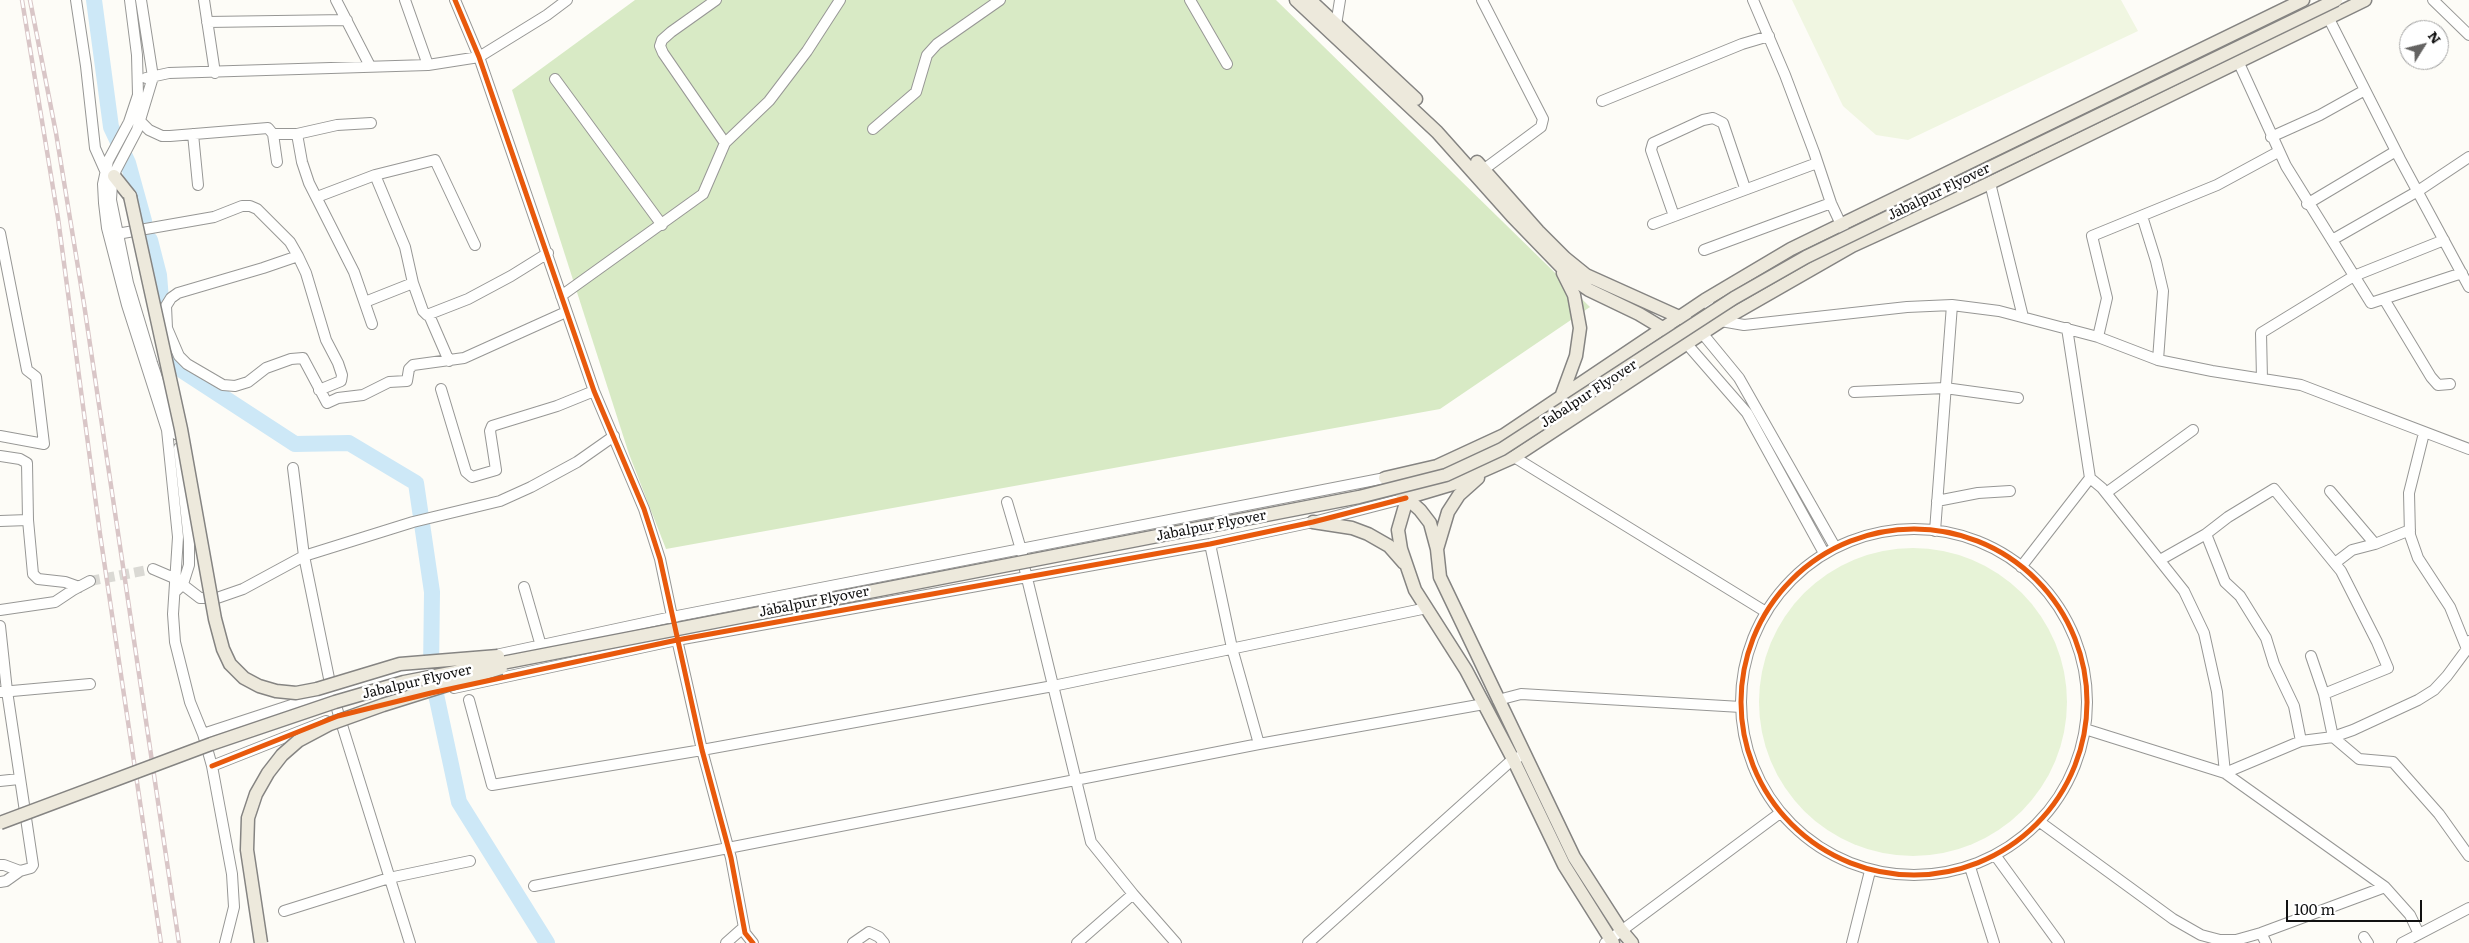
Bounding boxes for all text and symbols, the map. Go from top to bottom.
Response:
north arrow [2399,20,2449,70]
text: N [2424,26,2447,47]
street label: Jabalpur Flyover [1885,160,1993,224]
street label: Jabalpur Flyover [1538,356,1640,432]
street label: Jabalpur Flyover [1155,507,1267,545]
street label: Jabalpur Flyover [758,583,870,621]
street label: Jabalpur Flyover [361,661,473,703]
scale bar [2289,890,2425,922]
text: 100 m [2294,897,2335,920]

